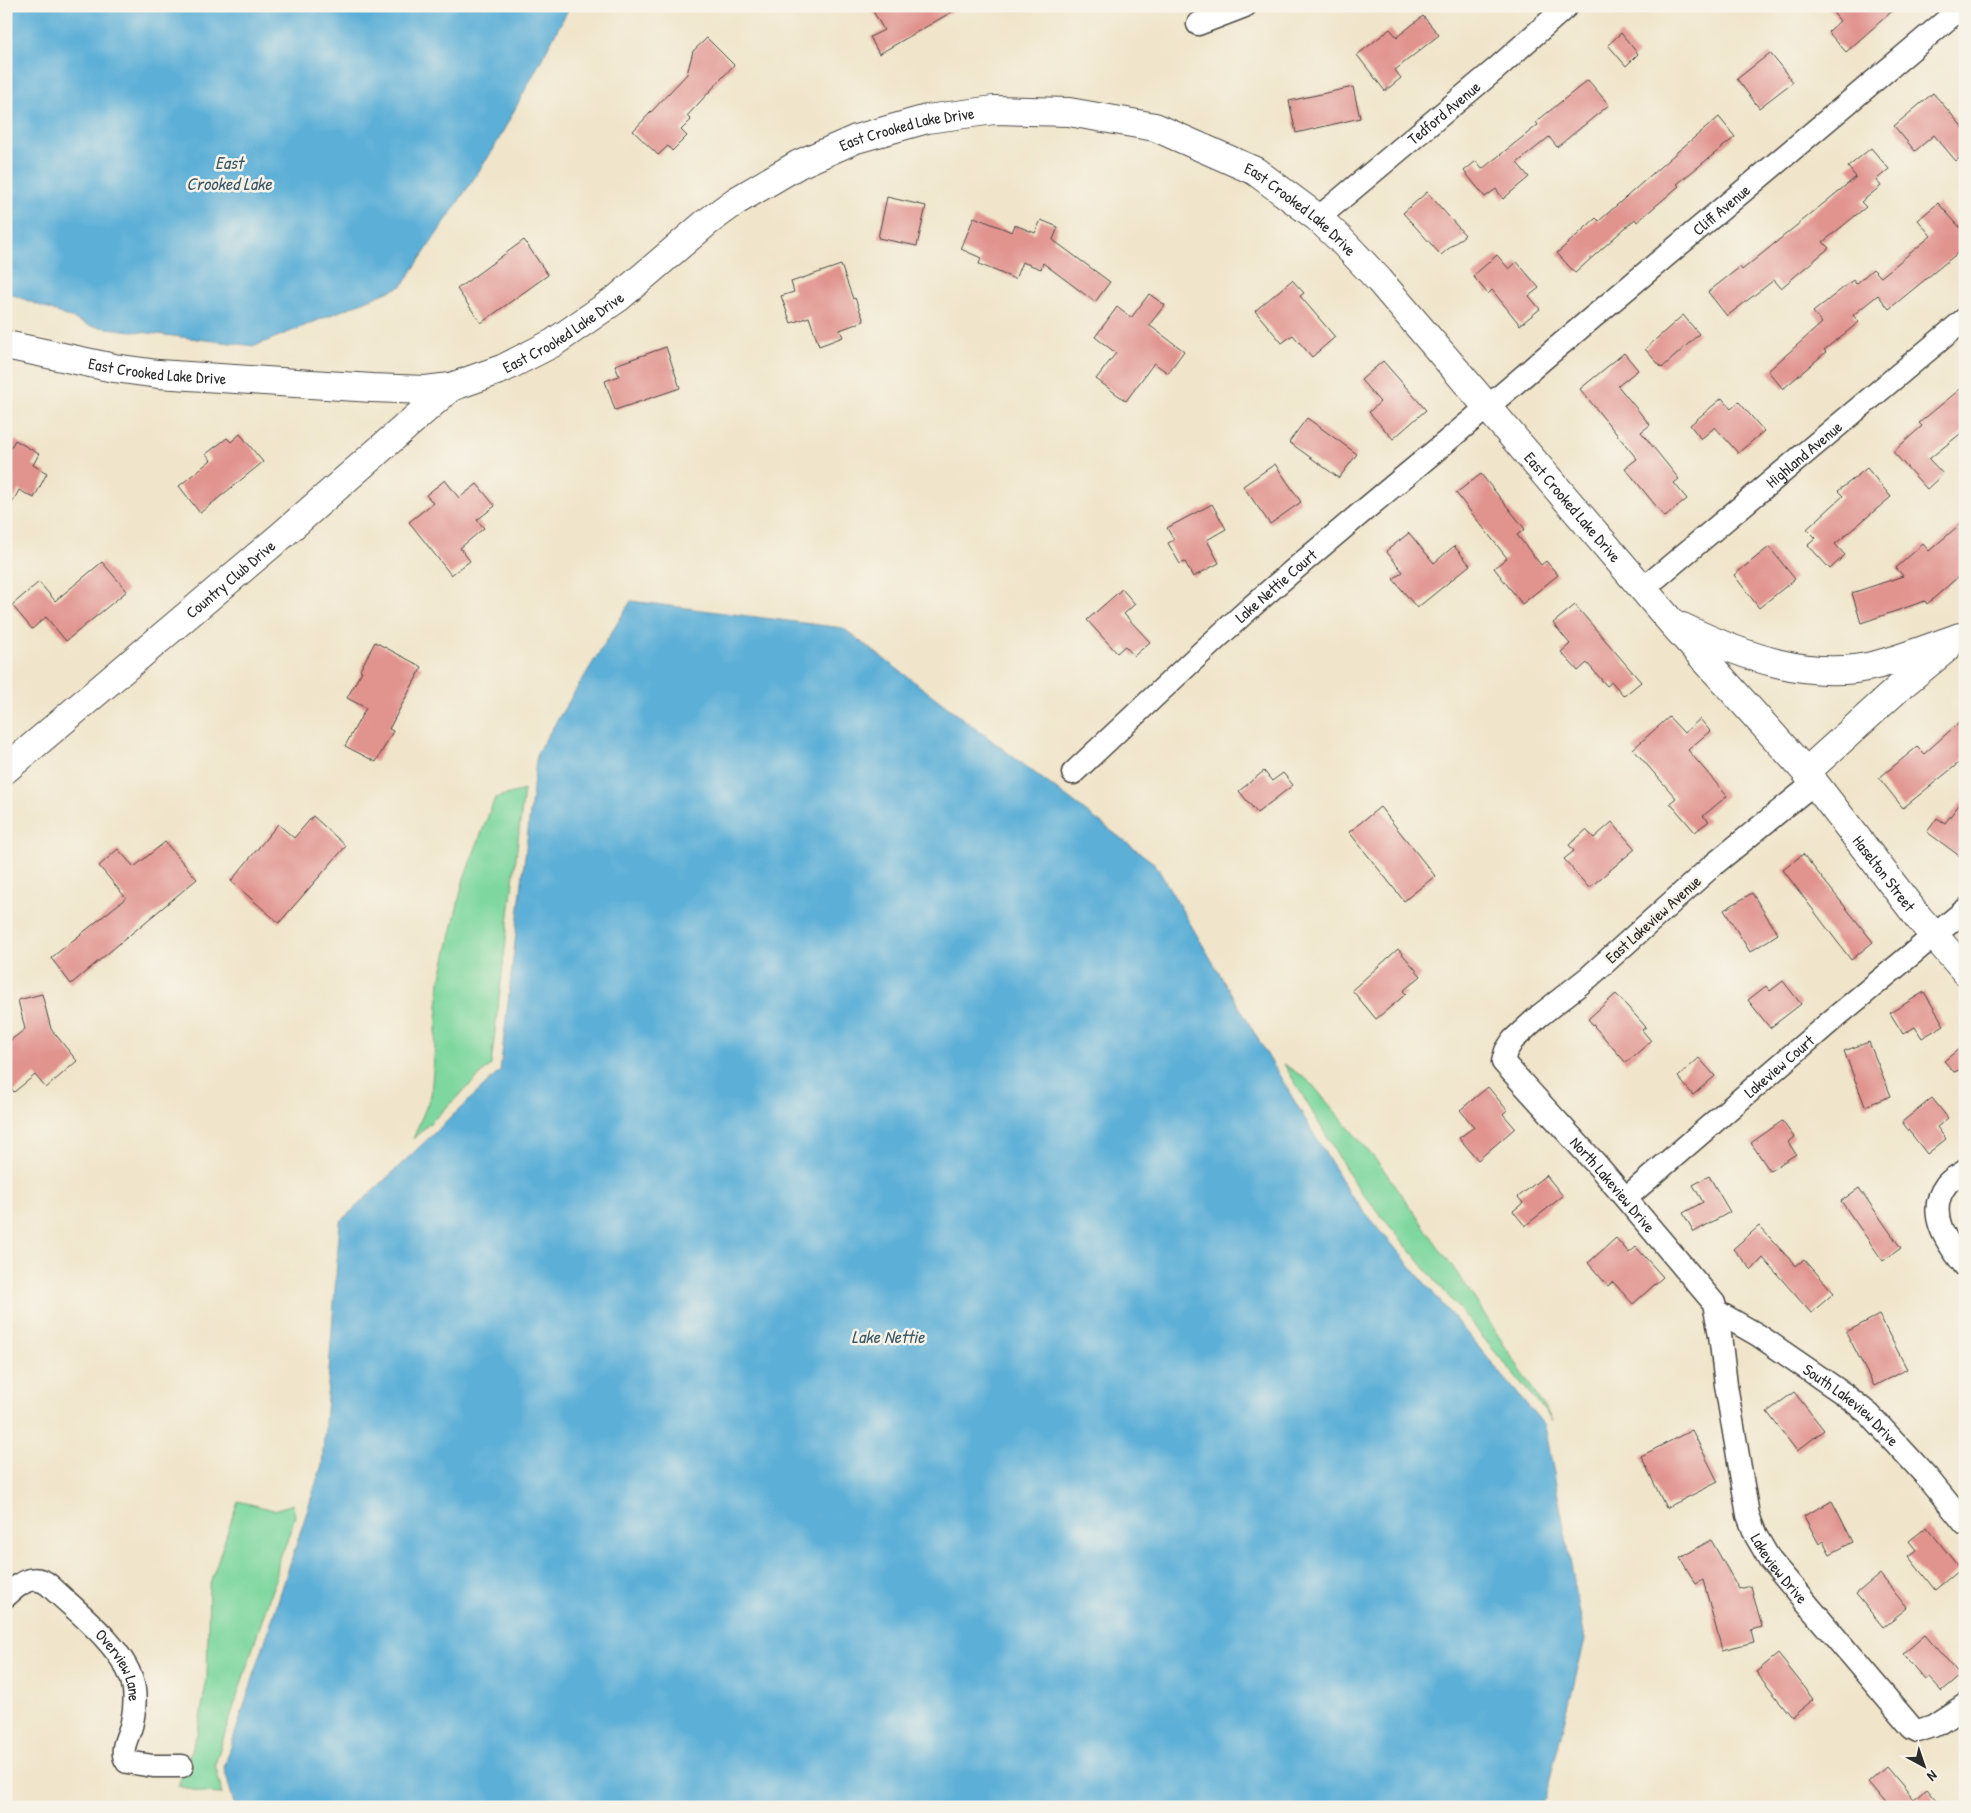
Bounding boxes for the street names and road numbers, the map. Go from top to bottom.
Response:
street label: Tedford Avenue [1403,75,1485,150]
street label: East Crooked Lake Drive [836,102,976,156]
street label: East Crooked Lake Drive [1241,157,1362,261]
street label: Cliff Avenue [1687,178,1755,240]
street label: East Crooked Lake Drive [499,286,629,378]
street label: East Crooked Lake Drive [87,352,228,389]
street label: Highland Avenue [1761,415,1847,492]
street label: East Crooked Lake Drive [1519,447,1627,567]
street label: Country Club Drive [181,534,280,623]
street label: Lake Nettie Court [1230,544,1322,627]
street label: Haselton Street [1848,831,1921,916]
street label: East Lakeview Avenue [1600,870,1706,968]
street label: Lakeview Court [1739,1029,1819,1102]
street label: North Lakeview Drive [1565,1132,1661,1237]
street label: South Lakeview Drive [1799,1358,1905,1451]
street label: Lakeview Drive [1746,1529,1813,1609]
street label: Overview Lane [91,1624,146,1702]

